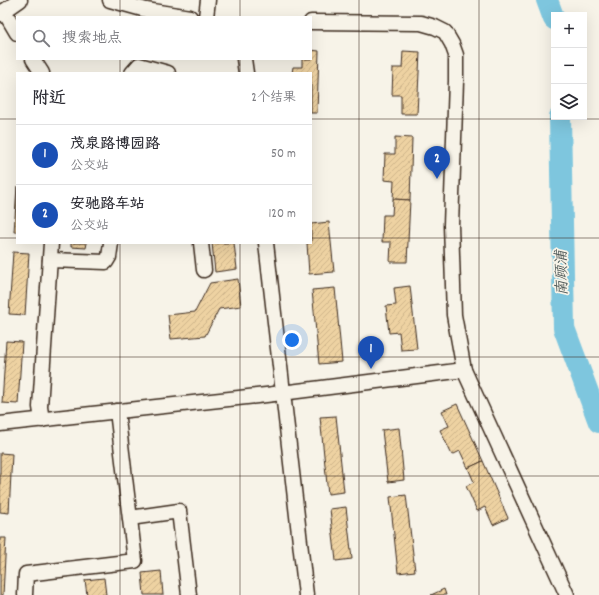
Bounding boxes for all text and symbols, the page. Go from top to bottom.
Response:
map controls [551,12,587,120]
button: + [551,12,587,48]
search box [16,16,312,60]
icon: search [30,27,52,49]
text: 搜索地点 [62,28,122,50]
button: − [551,48,587,84]
button: layers [551,84,587,120]
text: 附近 [32,88,66,112]
text: 2个结果 [251,89,296,108]
text: 茂泉路博园路 [70,134,160,156]
text: 1 [44,145,46,164]
text: 50 m [271,145,296,164]
pin: 2 [424,146,450,179]
text: 公交站 [70,157,109,176]
text: 安驰路车站 [70,194,145,216]
text: 2 [42,205,48,224]
text: 120 m [268,205,296,224]
text: 公交站 [70,217,109,236]
water label: 南顾浦 [552,248,574,296]
your location [282,330,302,350]
pin: 1 [358,336,384,369]

